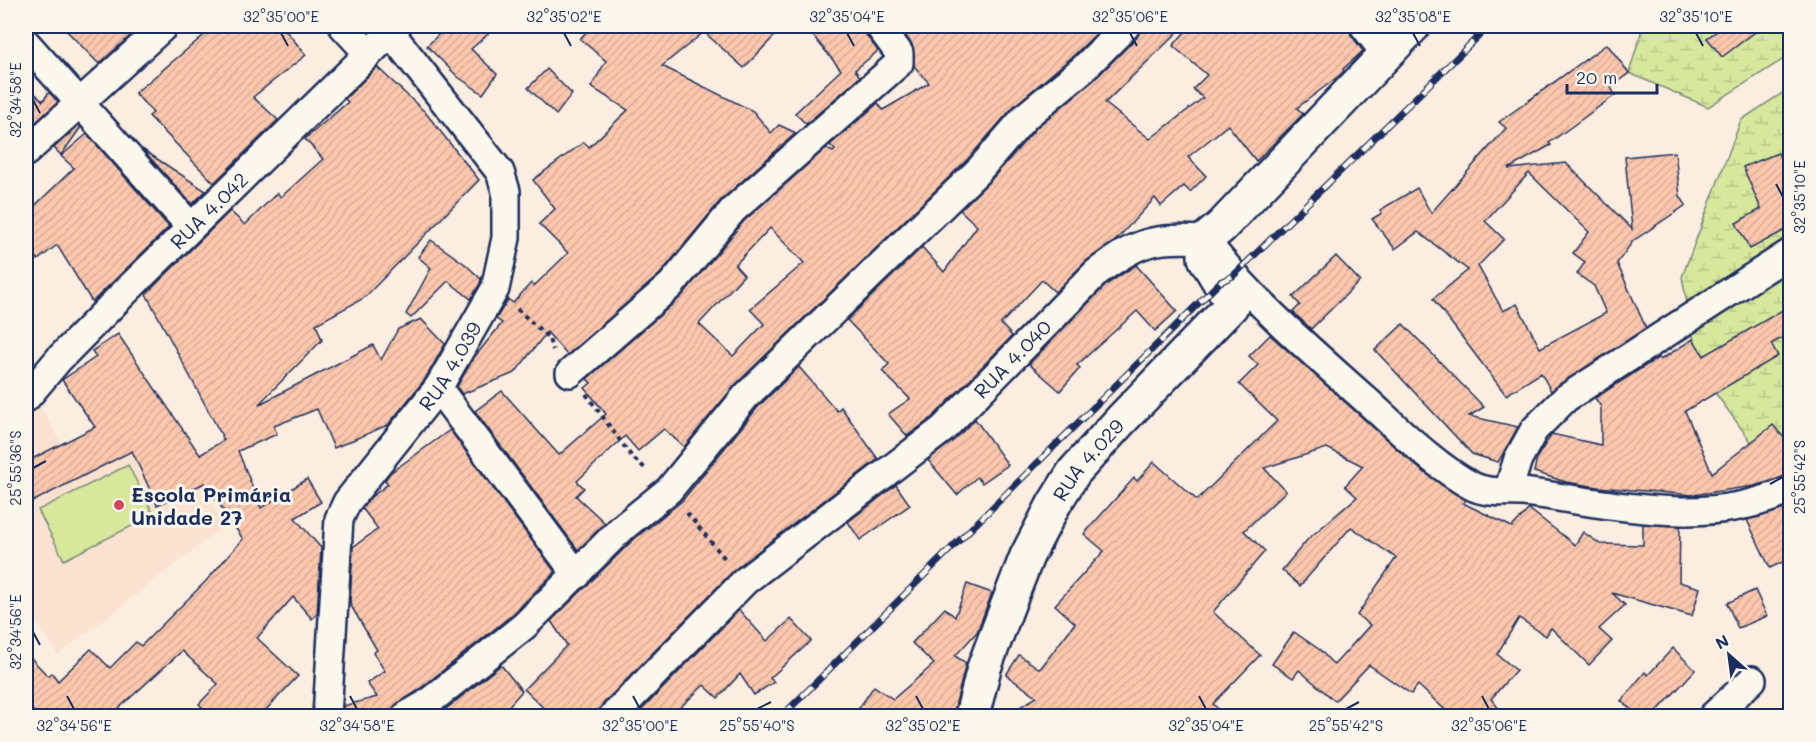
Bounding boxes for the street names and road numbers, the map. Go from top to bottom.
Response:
street label: RUA 4.042 [164,166,253,254]
street label: RUA 4.040 [968,314,1057,404]
street label: RUA 4.039 [412,316,487,416]
street label: RUA 4.029 [1046,413,1129,506]

